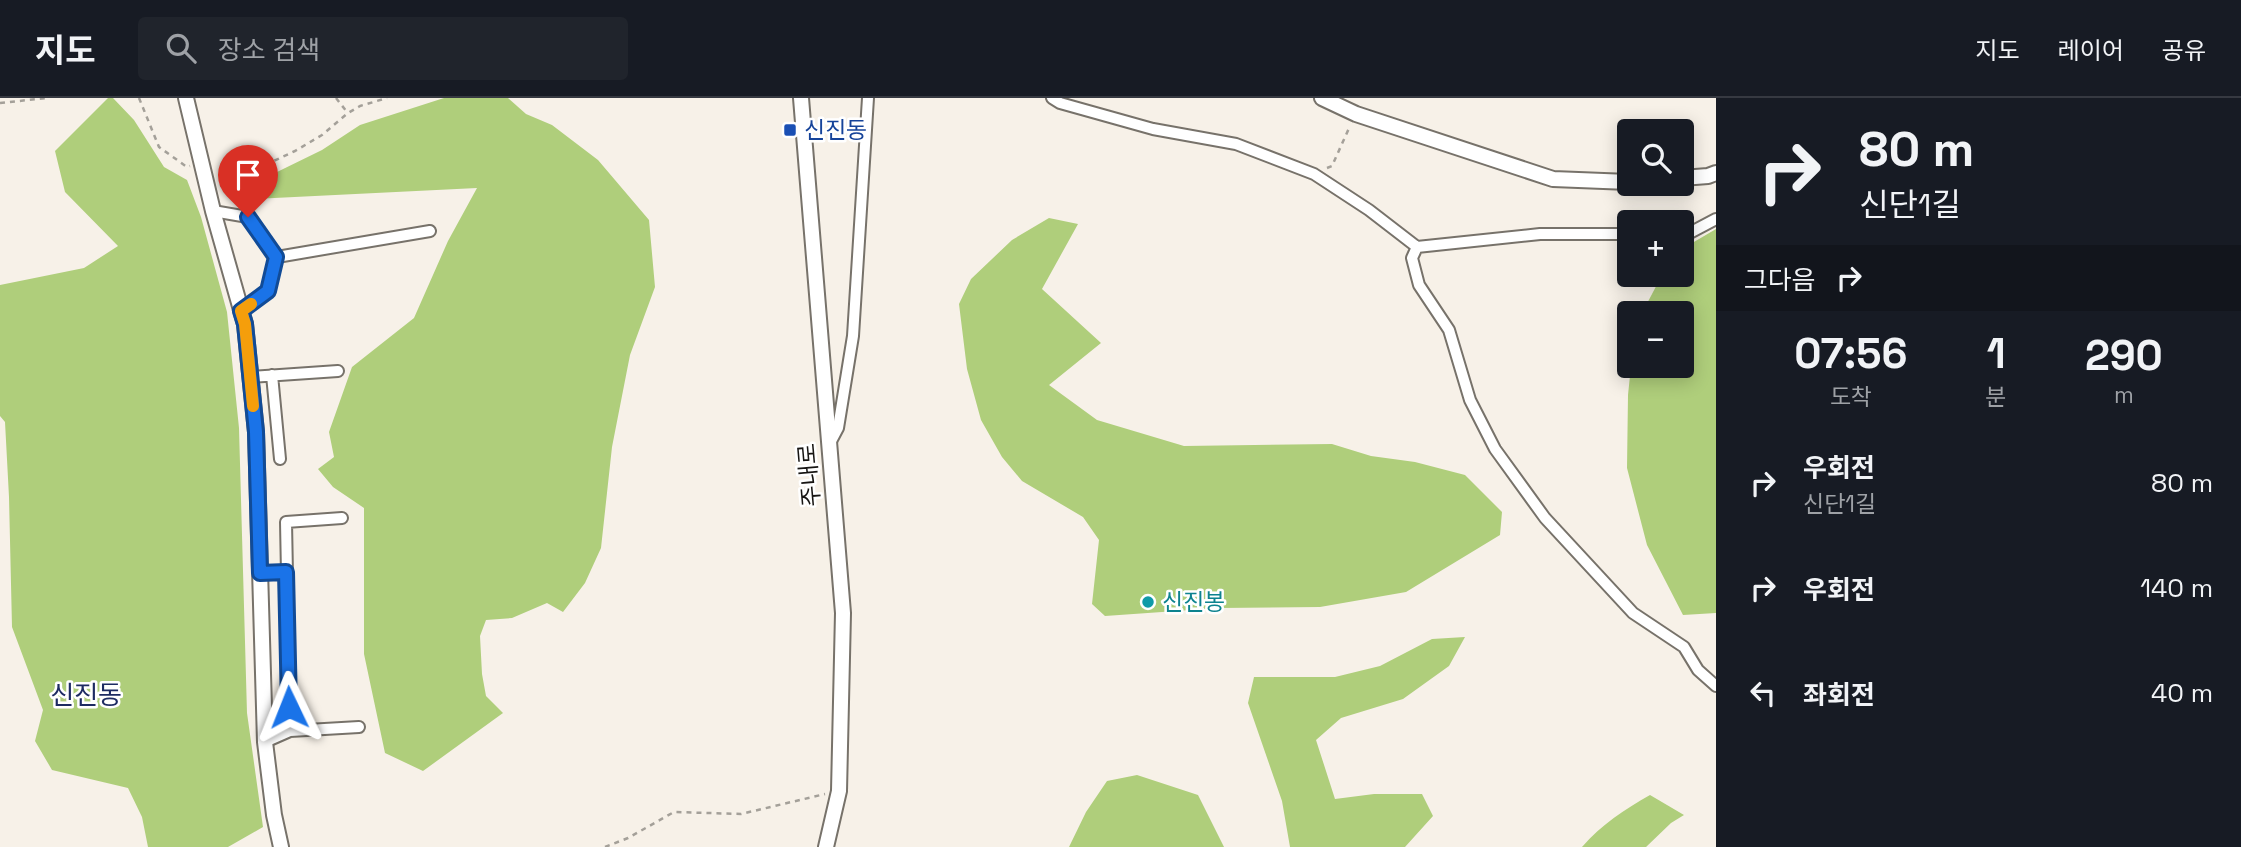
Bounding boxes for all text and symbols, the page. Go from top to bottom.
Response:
search box [138,17,628,80]
icon: search [162,29,200,67]
text: 지도 [35,30,96,72]
text: 장소 검색 [218,33,320,67]
text: 지도 [1975,35,2020,66]
text: 레이어 [2058,35,2124,66]
text: 공유 [2162,35,2206,66]
place label: 신진동 [804,115,867,145]
text: 80 m [1859,118,1974,180]
map controls [1617,119,1694,378]
button: search [1617,119,1694,196]
marker: 신진동 [782,122,798,138]
icon: right [1744,126,1835,217]
pin [218,145,278,217]
icon: arrive [229,156,267,194]
text: 신단1길 [1859,185,1961,225]
button: + [1617,210,1694,287]
icon: right [1830,259,1868,297]
text: 그다음 [1744,263,1816,297]
button: − [1617,301,1694,378]
text: 07:56 [1794,327,1907,380]
text: 1 [1987,327,2006,380]
text: 290 [2085,329,2163,382]
text: m [2114,380,2134,410]
text: 도착 [1830,382,1872,412]
text: 분 [1986,382,2007,412]
street label: 주내로 [791,442,827,508]
text: 우회전 [1803,451,1875,485]
icon: right [1744,464,1782,502]
text: 80 m [2151,466,2213,500]
text: 신단1길 [1803,489,1876,519]
icon: right [1744,569,1782,607]
text: 140 m [2140,571,2213,605]
text: 우회전 [1803,573,1875,607]
place label: 신진봉 [1162,587,1225,617]
marker: 신진봉 [1140,594,1156,610]
position arrow [252,670,326,744]
icon: left [1744,674,1782,712]
text: 40 m [2151,676,2213,710]
district label: 신진동 [50,678,122,712]
text: 좌회전 [1803,678,1875,712]

